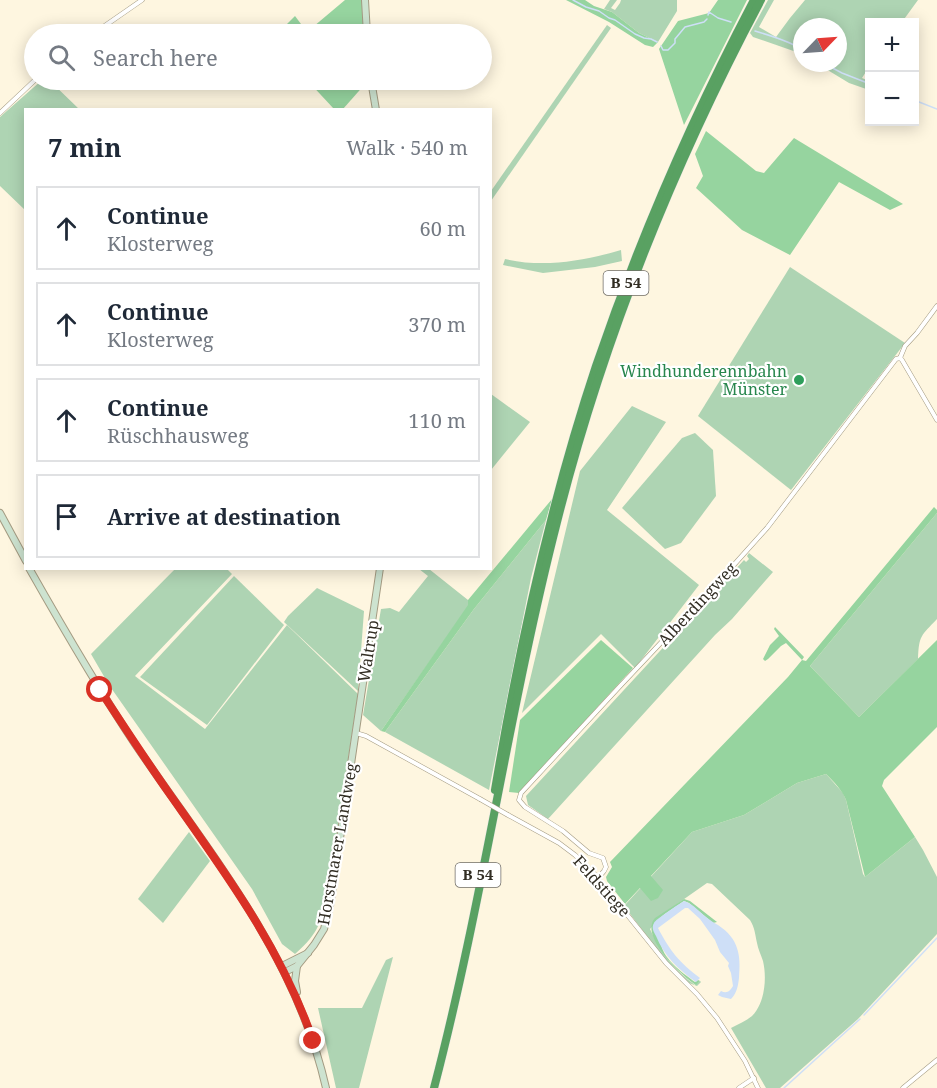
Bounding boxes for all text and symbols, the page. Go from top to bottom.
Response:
north arrow [793,18,847,72]
map controls [865,18,919,126]
button: + [865,18,919,72]
search box [24,24,492,90]
icon: search [45,41,78,74]
text: Search here [93,42,218,72]
button: − [865,72,919,126]
text: 7 min [48,129,122,165]
text: Walk · 540 m [346,134,468,161]
text: Continue [107,200,209,230]
icon: ahead [50,212,83,245]
text: 60 m [420,215,466,242]
text: Klosterweg [107,230,214,257]
road number: B 54 [604,271,648,295]
text: Continue [107,296,209,326]
icon: ahead [50,308,83,341]
text: 370 m [408,311,466,338]
text: Klosterweg [107,326,214,353]
place label: Windhunderennbahn Münster [620,360,787,400]
marker: Windhunderennbahn Münster [792,373,806,387]
text: Continue [107,392,209,422]
icon: ahead [50,404,83,437]
text: 110 m [408,407,466,434]
text: Rüschhausweg [107,422,249,449]
icon: arrive [50,500,83,533]
text: Arrive at destination [107,501,341,531]
street label: Alberdingweg [652,557,742,651]
street label: Waltrup [352,618,384,684]
route start [86,676,112,702]
street label: Horstmarer Landweg [312,761,362,927]
street label: Feldstiege [568,850,636,922]
road number: B 54 [456,863,500,887]
route end [299,1027,325,1053]

